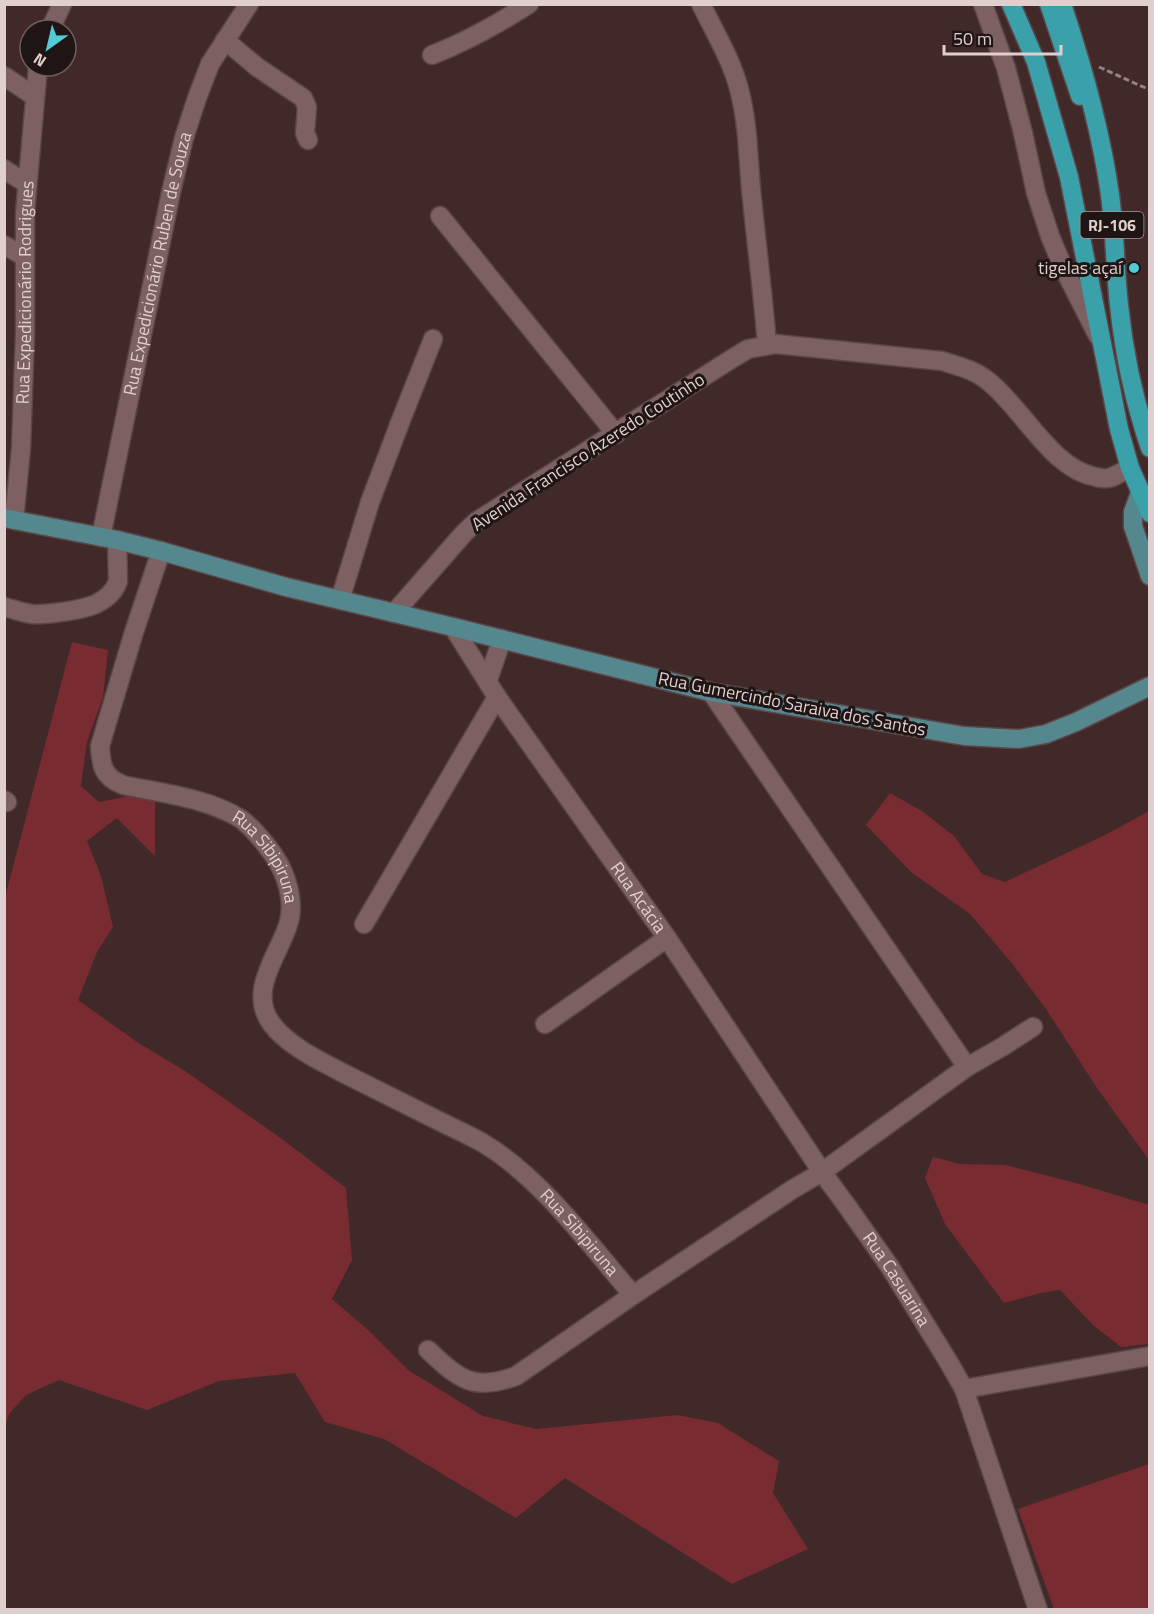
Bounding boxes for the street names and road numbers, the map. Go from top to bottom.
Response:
street label: Rua Expedicionário Ruben de Souza [116,128,198,398]
street label: Rua Expedicionário Rodrigues [9,179,41,405]
road number: RJ-106 [1080,212,1144,238]
street label: Avenida Francisco Azeredo Coutinho [466,366,710,537]
street label: Rua Gumercindo Saraiva dos Santos [656,664,928,743]
street label: Rua Sibipiruna [227,803,305,905]
street label: Rua Acácia [604,856,673,938]
street label: Rua Sibipiruna [534,1182,626,1282]
street label: Rua Casuarina [856,1226,938,1332]

